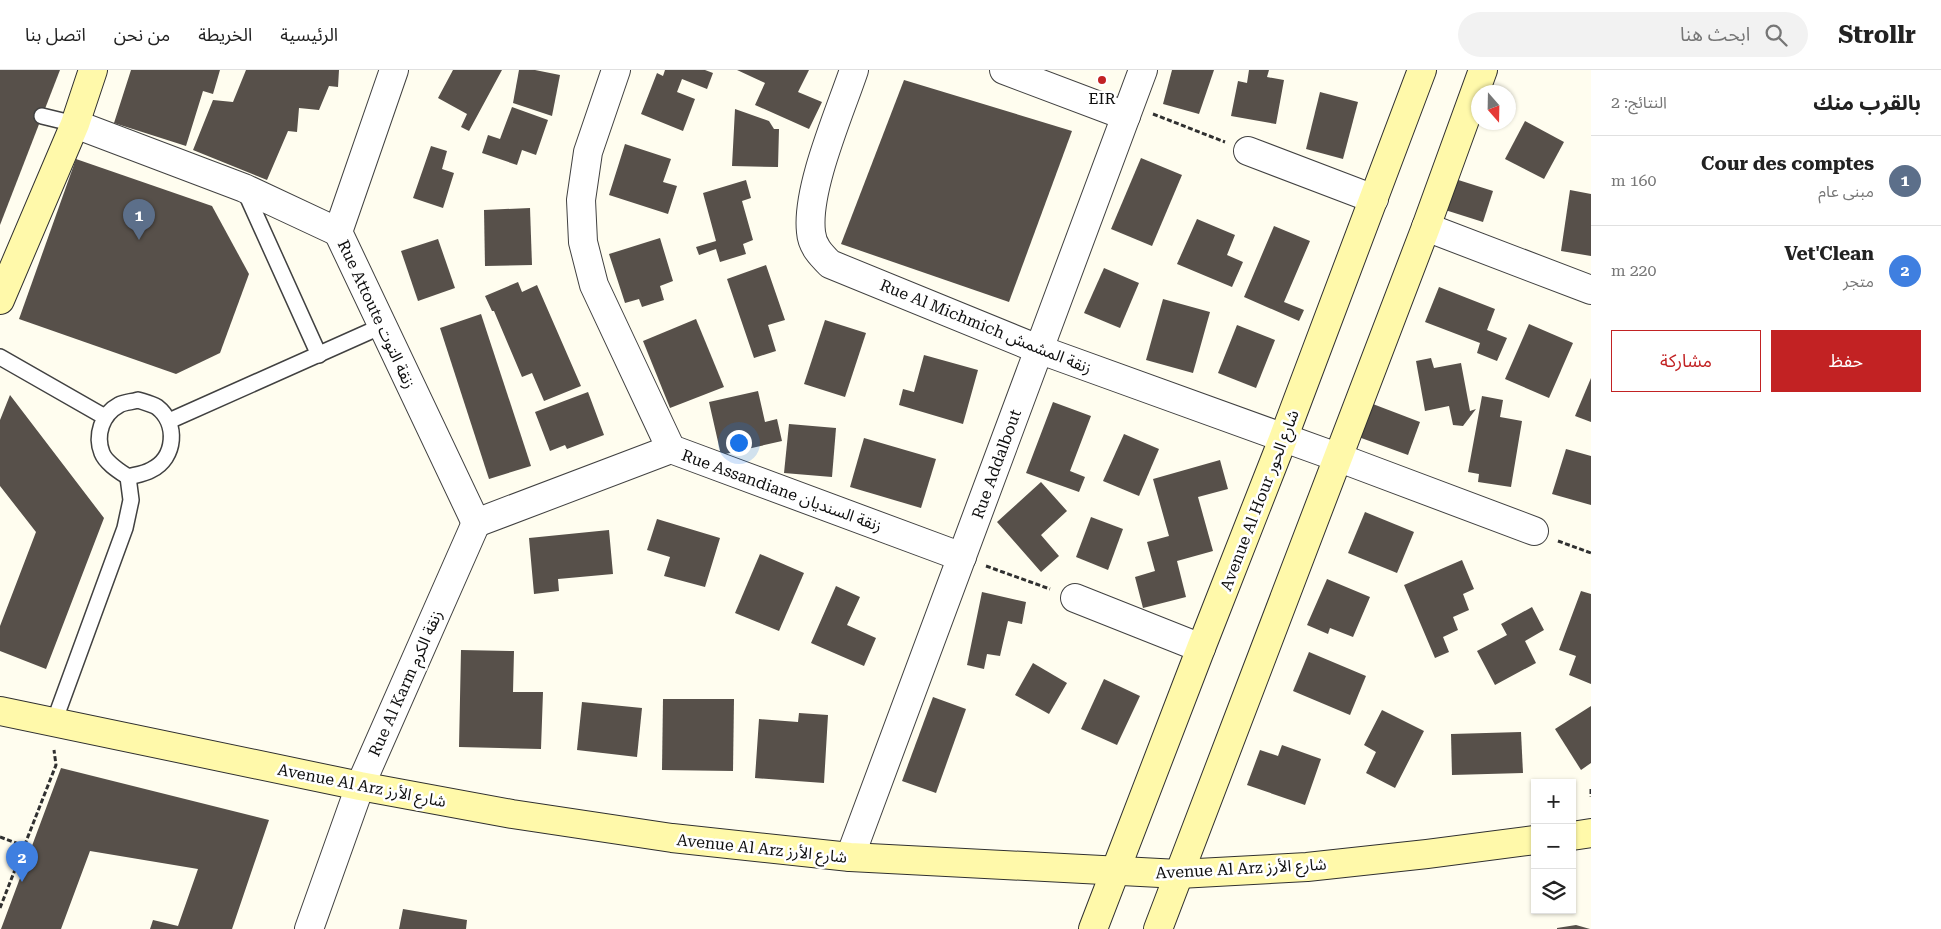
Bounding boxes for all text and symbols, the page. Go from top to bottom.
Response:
search box [1458,12,1808,57]
icon: search [1762,21,1790,49]
text: Strollr [1838,21,1916,49]
text: ابحث هنا [1680,23,1750,46]
text: اتصل بنا [25,24,86,45]
text: من نحن [114,24,170,45]
text: الخريطة [198,24,252,45]
text: الرئيسية [280,24,338,45]
marker: EIR [1096,74,1108,86]
north arrow [1471,85,1516,130]
place label: EIR [1088,89,1116,108]
text: بالقرب منك [1813,91,1921,115]
text: النتائج: 2 [1611,93,1667,112]
text: Cour des comptes [1701,152,1874,175]
text: 160 m [1611,171,1657,190]
text: 1 [1901,171,1909,190]
text: مبنى عام [1818,182,1874,201]
pin: 1 [123,199,155,240]
street label: Rue Attoute زنقة التوت [334,237,419,392]
text: Vet'Clean [1784,242,1874,265]
text: 220 m [1611,261,1657,280]
text: 2 [1901,261,1909,280]
text: متجر [1843,272,1874,291]
street label: Rue Al Michmich زنقة المشمش [877,275,1094,378]
button: مشاركة [1611,330,1761,392]
button: حفظ [1771,330,1921,392]
street label: Rue Addalbout [968,407,1025,521]
street label: Avenue Al Hour شارع الحور [1216,407,1306,594]
your location [726,430,752,456]
street label: Rue Assandiane زنقة السنديان [679,445,885,536]
street label: Rue Al Karm زنقة الكرم [365,607,449,761]
street label: Avenue Al Arz شارع الأرز [275,760,448,814]
map controls [1531,779,1576,914]
button: + [1531,779,1576,824]
button: − [1531,824,1576,869]
street label: Avenue Al Arz شارع الأرز [675,830,848,870]
pin: 2 [6,841,38,882]
street label: Avenue Al Arz شارع الأرز [1155,855,1327,885]
button: layers [1531,869,1576,914]

